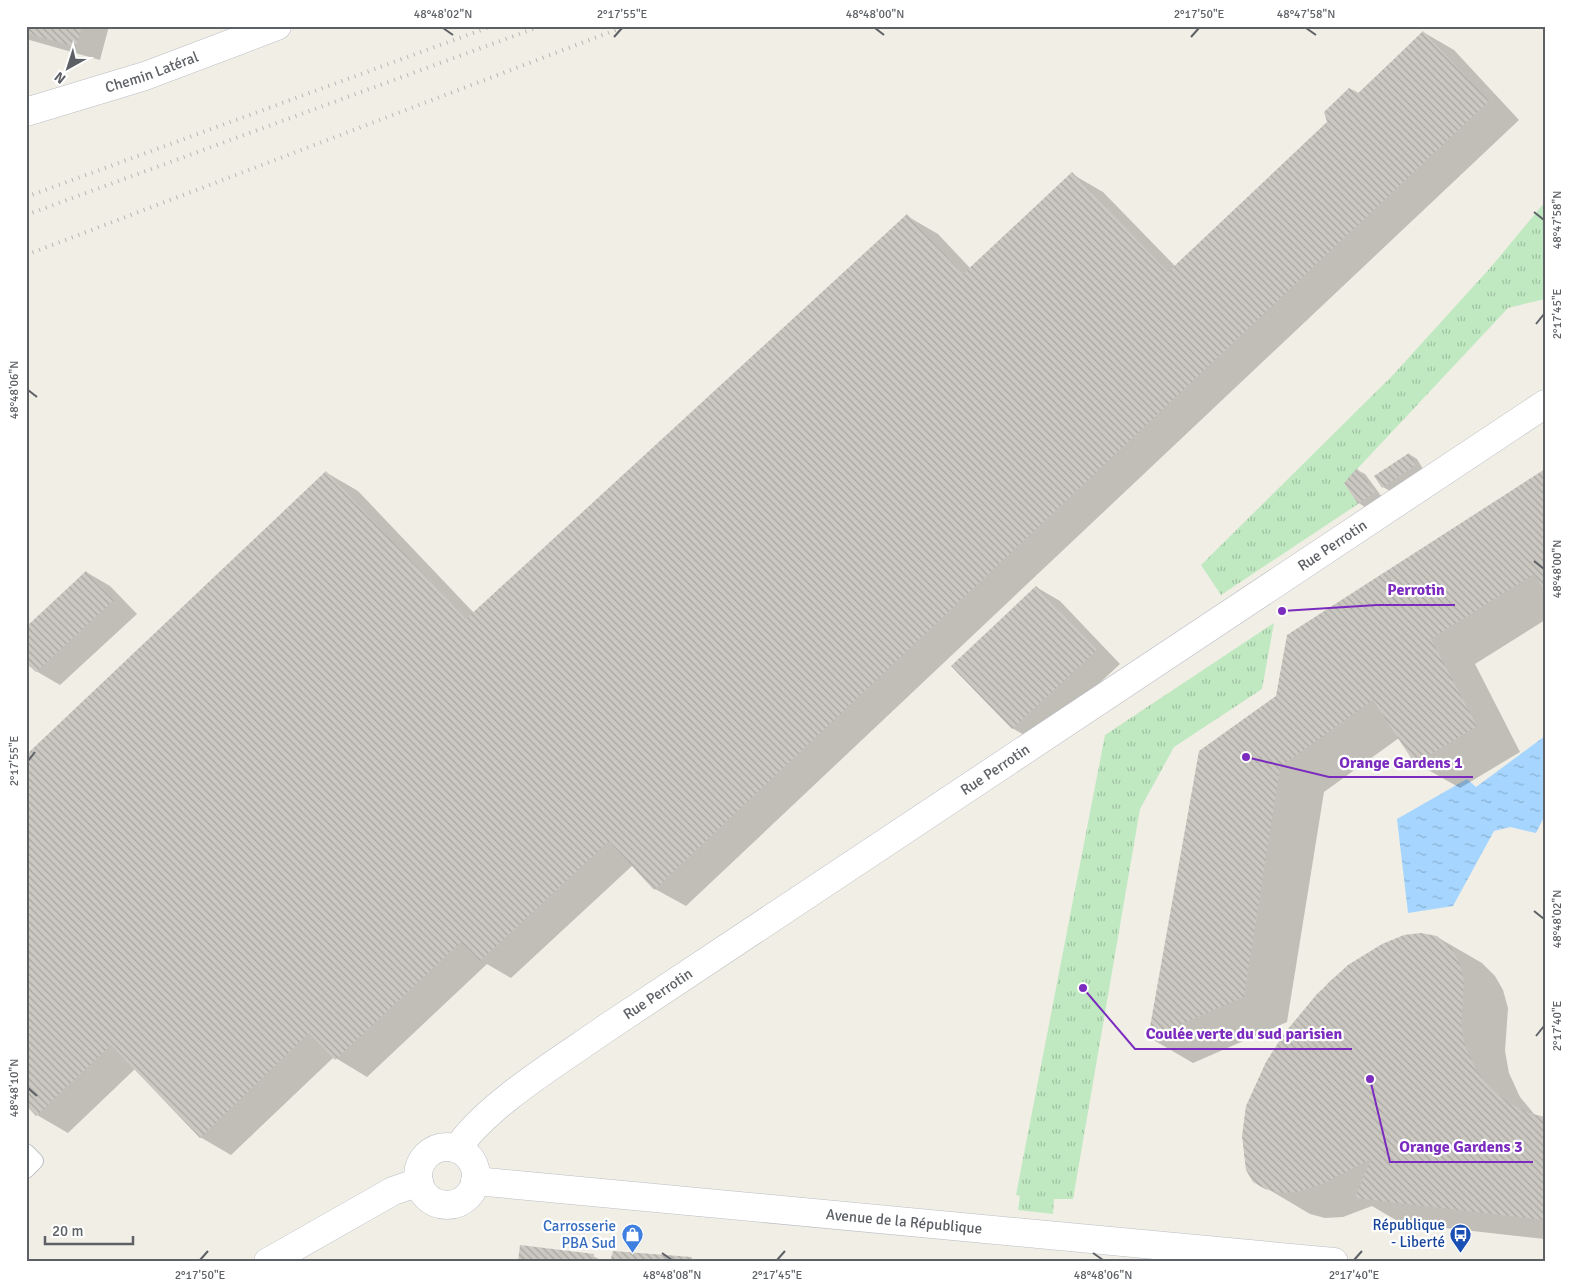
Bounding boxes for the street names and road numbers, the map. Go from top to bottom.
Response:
street label: Chemin Latéral [103,48,201,97]
street label: Rue Perrotin [1294,516,1370,575]
street label: Rue Perrotin [957,740,1033,799]
street label: Rue Perrotin [620,964,696,1023]
street label: Avenue de la République [825,1205,983,1238]

